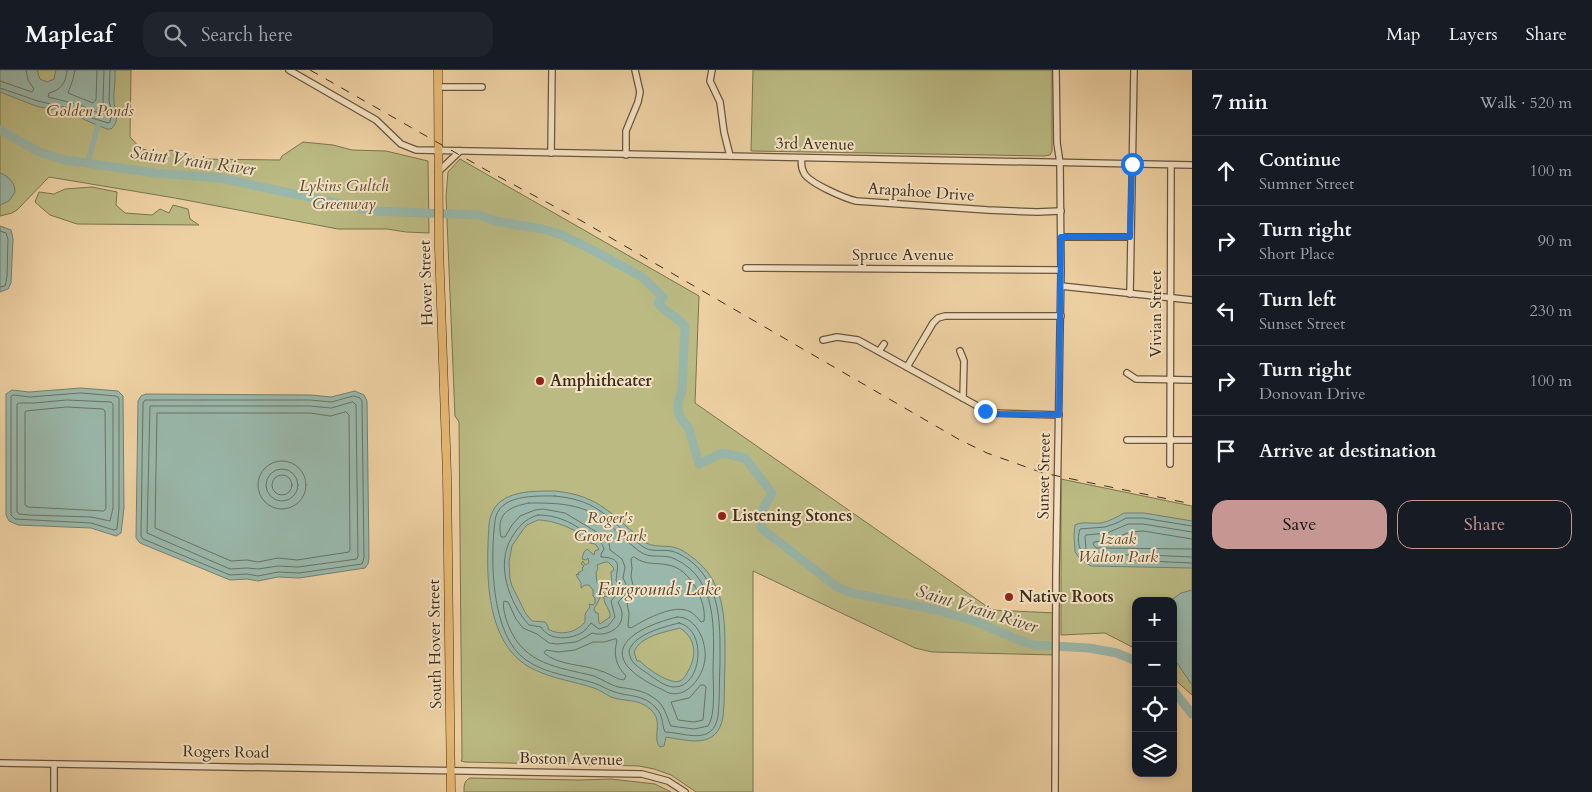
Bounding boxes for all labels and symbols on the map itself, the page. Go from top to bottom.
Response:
park label: Golden Ponds [46,100,134,122]
street label: 3rd Avenue [775,132,855,156]
water label: Saint Vrain River [129,140,258,182]
route start [1121,153,1144,176]
park label: Lykins Gultch Greenway [299,175,389,215]
street label: Arapahoe Drive [867,177,975,207]
street label: Hover Street [414,240,438,326]
street label: Spruce Avenue [852,244,954,266]
street label: Vivian Street [1145,270,1167,358]
place label: Amphitheater [550,370,652,392]
marker: Amphitheater [534,375,546,387]
route end [974,400,997,423]
street label: Sunset Street [1032,433,1056,519]
place label: Listening Stones [732,505,852,527]
park label: Roger's Grove Park [574,507,646,547]
marker: Listening Stones [716,510,728,522]
park label: Izaak Walton Park [1078,528,1158,568]
water label: Fairgrounds Lake [597,577,722,602]
street label: South Hover Street [423,579,447,709]
water label: Saint Vrain River [913,579,1042,640]
place label: Native Roots [1019,586,1114,608]
marker: Native Roots [1003,591,1015,603]
street label: Rogers Road [183,740,270,764]
street label: Boston Avenue [519,747,623,771]

